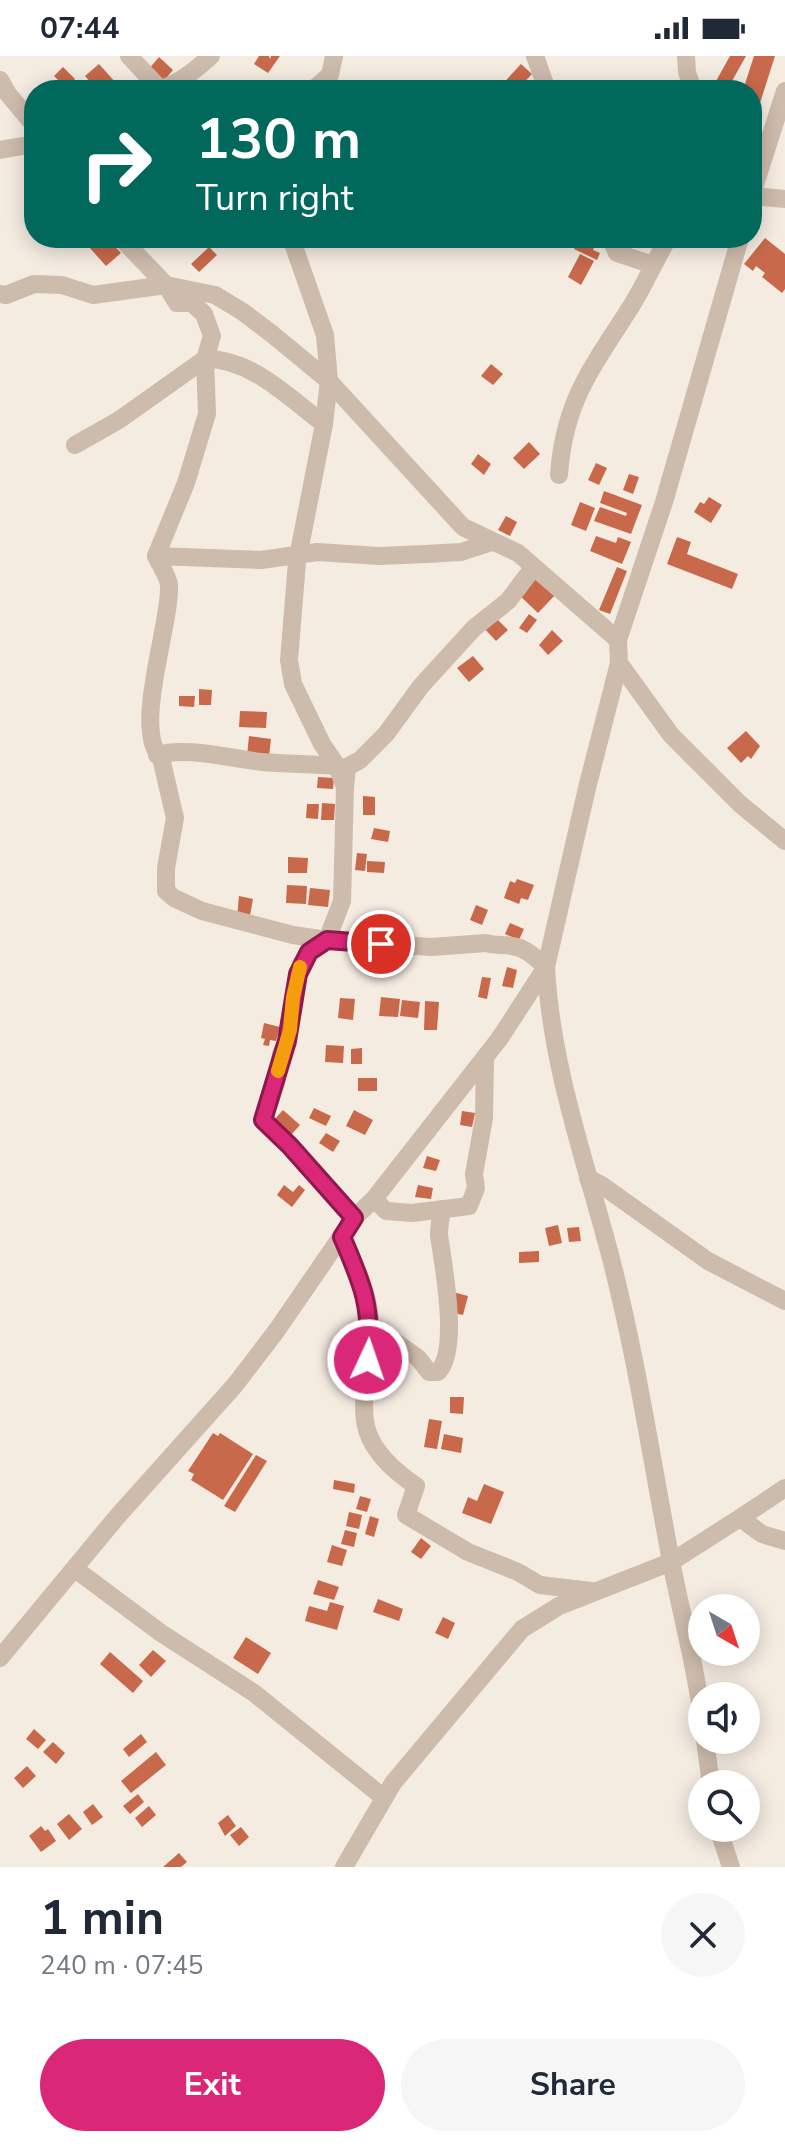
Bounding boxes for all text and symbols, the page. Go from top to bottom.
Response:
text: 07:44 [40,8,119,49]
text: 130 m [196,101,361,178]
icon: right [64,112,168,216]
text: Turn right [196,174,353,223]
pin [347,910,415,978]
icon: arrive [359,922,403,966]
position arrow [326,1318,410,1402]
north arrow [688,1594,760,1666]
map controls [688,1594,760,1842]
button: sound [688,1682,760,1754]
button: search [688,1770,760,1842]
text: 1 min [40,1885,164,1951]
button: close [661,1893,745,1977]
text: 240 m · 07:45 [40,1948,203,1983]
button: Exit [40,2039,385,2131]
button: Share [401,2039,745,2131]

